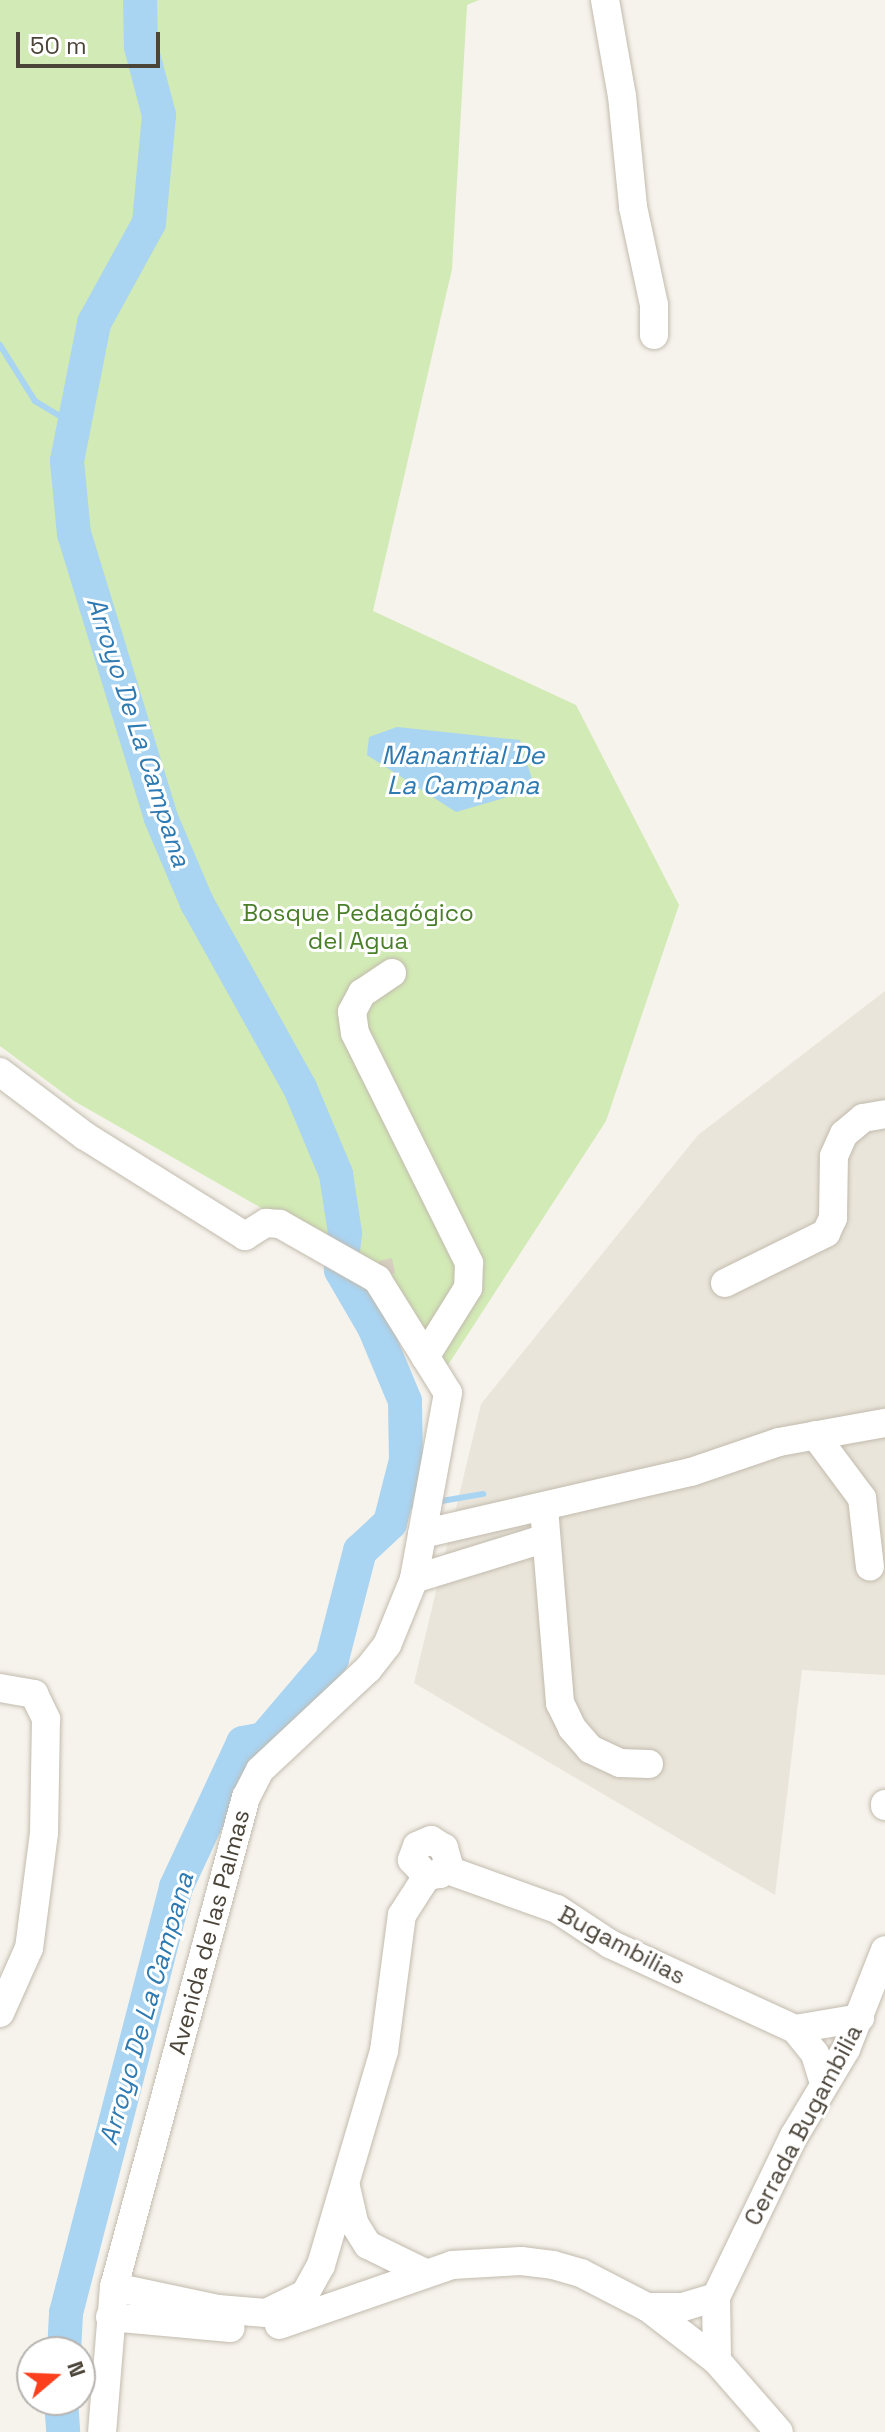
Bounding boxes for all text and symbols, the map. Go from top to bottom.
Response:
scale bar [20,16,164,66]
text: 50 m [30,30,87,61]
water label: Arroyo De La Campana [80,593,196,871]
water label: Manantial De La Campana [382,740,544,802]
park label: Bosque Pedagógico del Agua [242,899,474,955]
street label: Avenida de las Palmas [162,1806,256,2058]
water label: Arroyo De La Campana [93,1869,201,2149]
street label: Bugambilias [554,1899,690,1991]
street label: Cerrada Bugambilia [738,2020,868,2230]
north arrow [16,2336,96,2416]
text: N [61,2357,92,2380]

